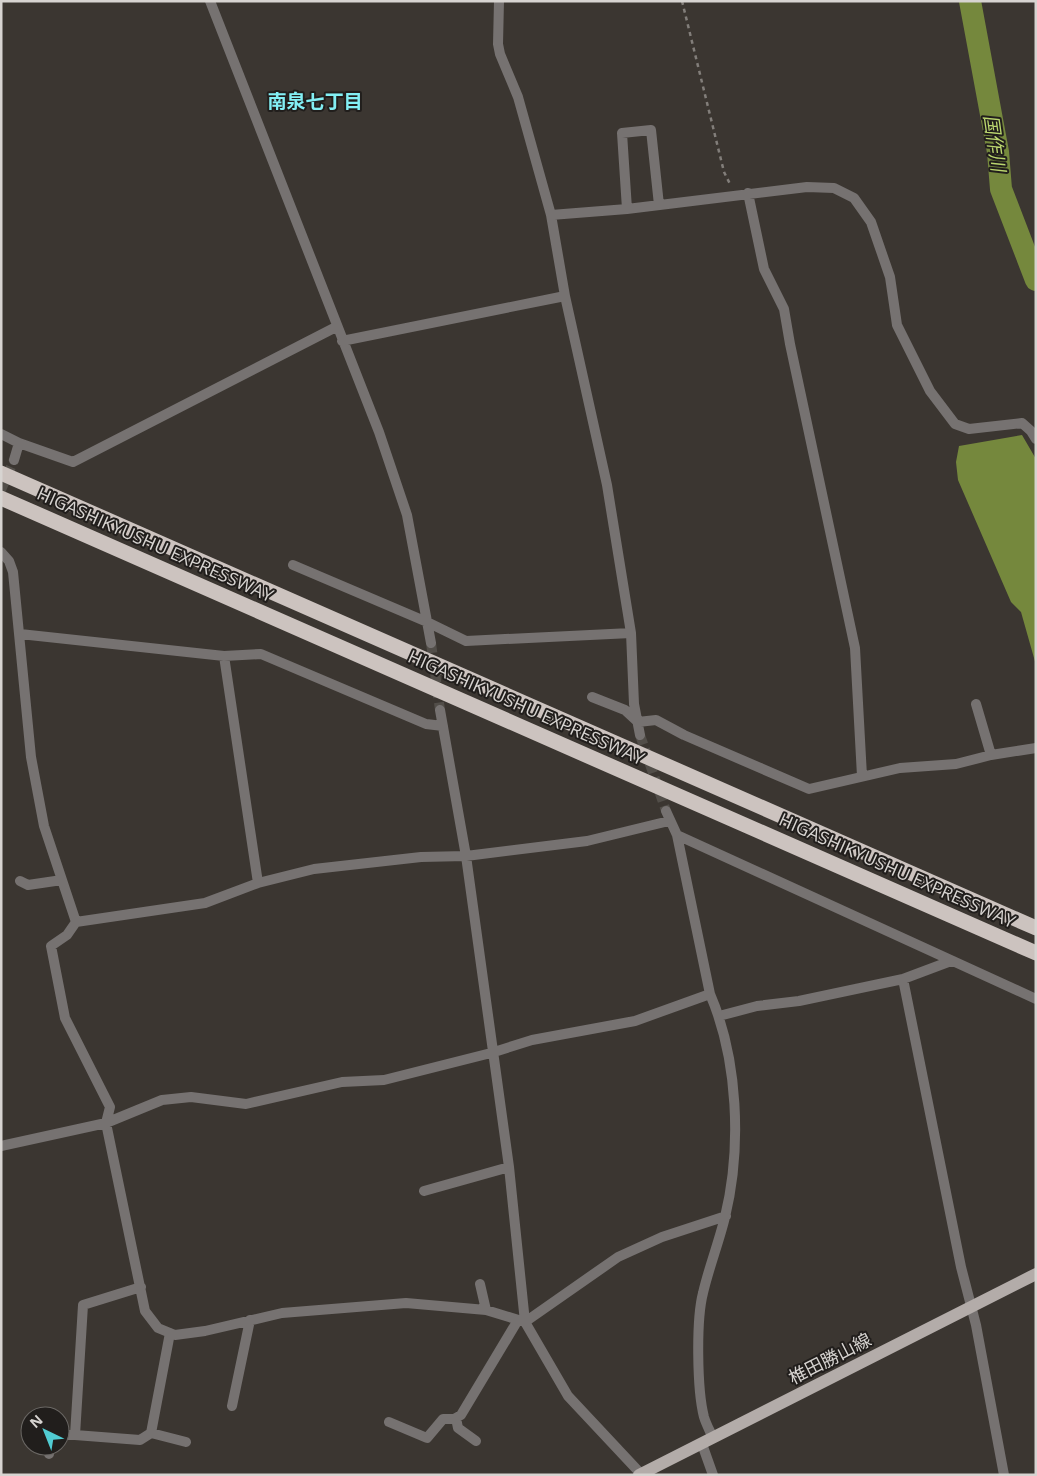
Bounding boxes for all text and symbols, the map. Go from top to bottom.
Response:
district label: 南泉七丁目 [267,88,363,114]
water label: 国作川 [978,113,1012,175]
street label: HIGASHIKYUSHU EXPRESSWAY [33,481,278,608]
street label: HIGASHIKYUSHU EXPRESSWAY [404,644,649,771]
street label: HIGASHIKYUSHU EXPRESSWAY [775,807,1020,934]
street label: 椎田勝山線 [784,1327,875,1389]
north arrow [20,1406,70,1456]
text: N [25,1410,46,1432]

